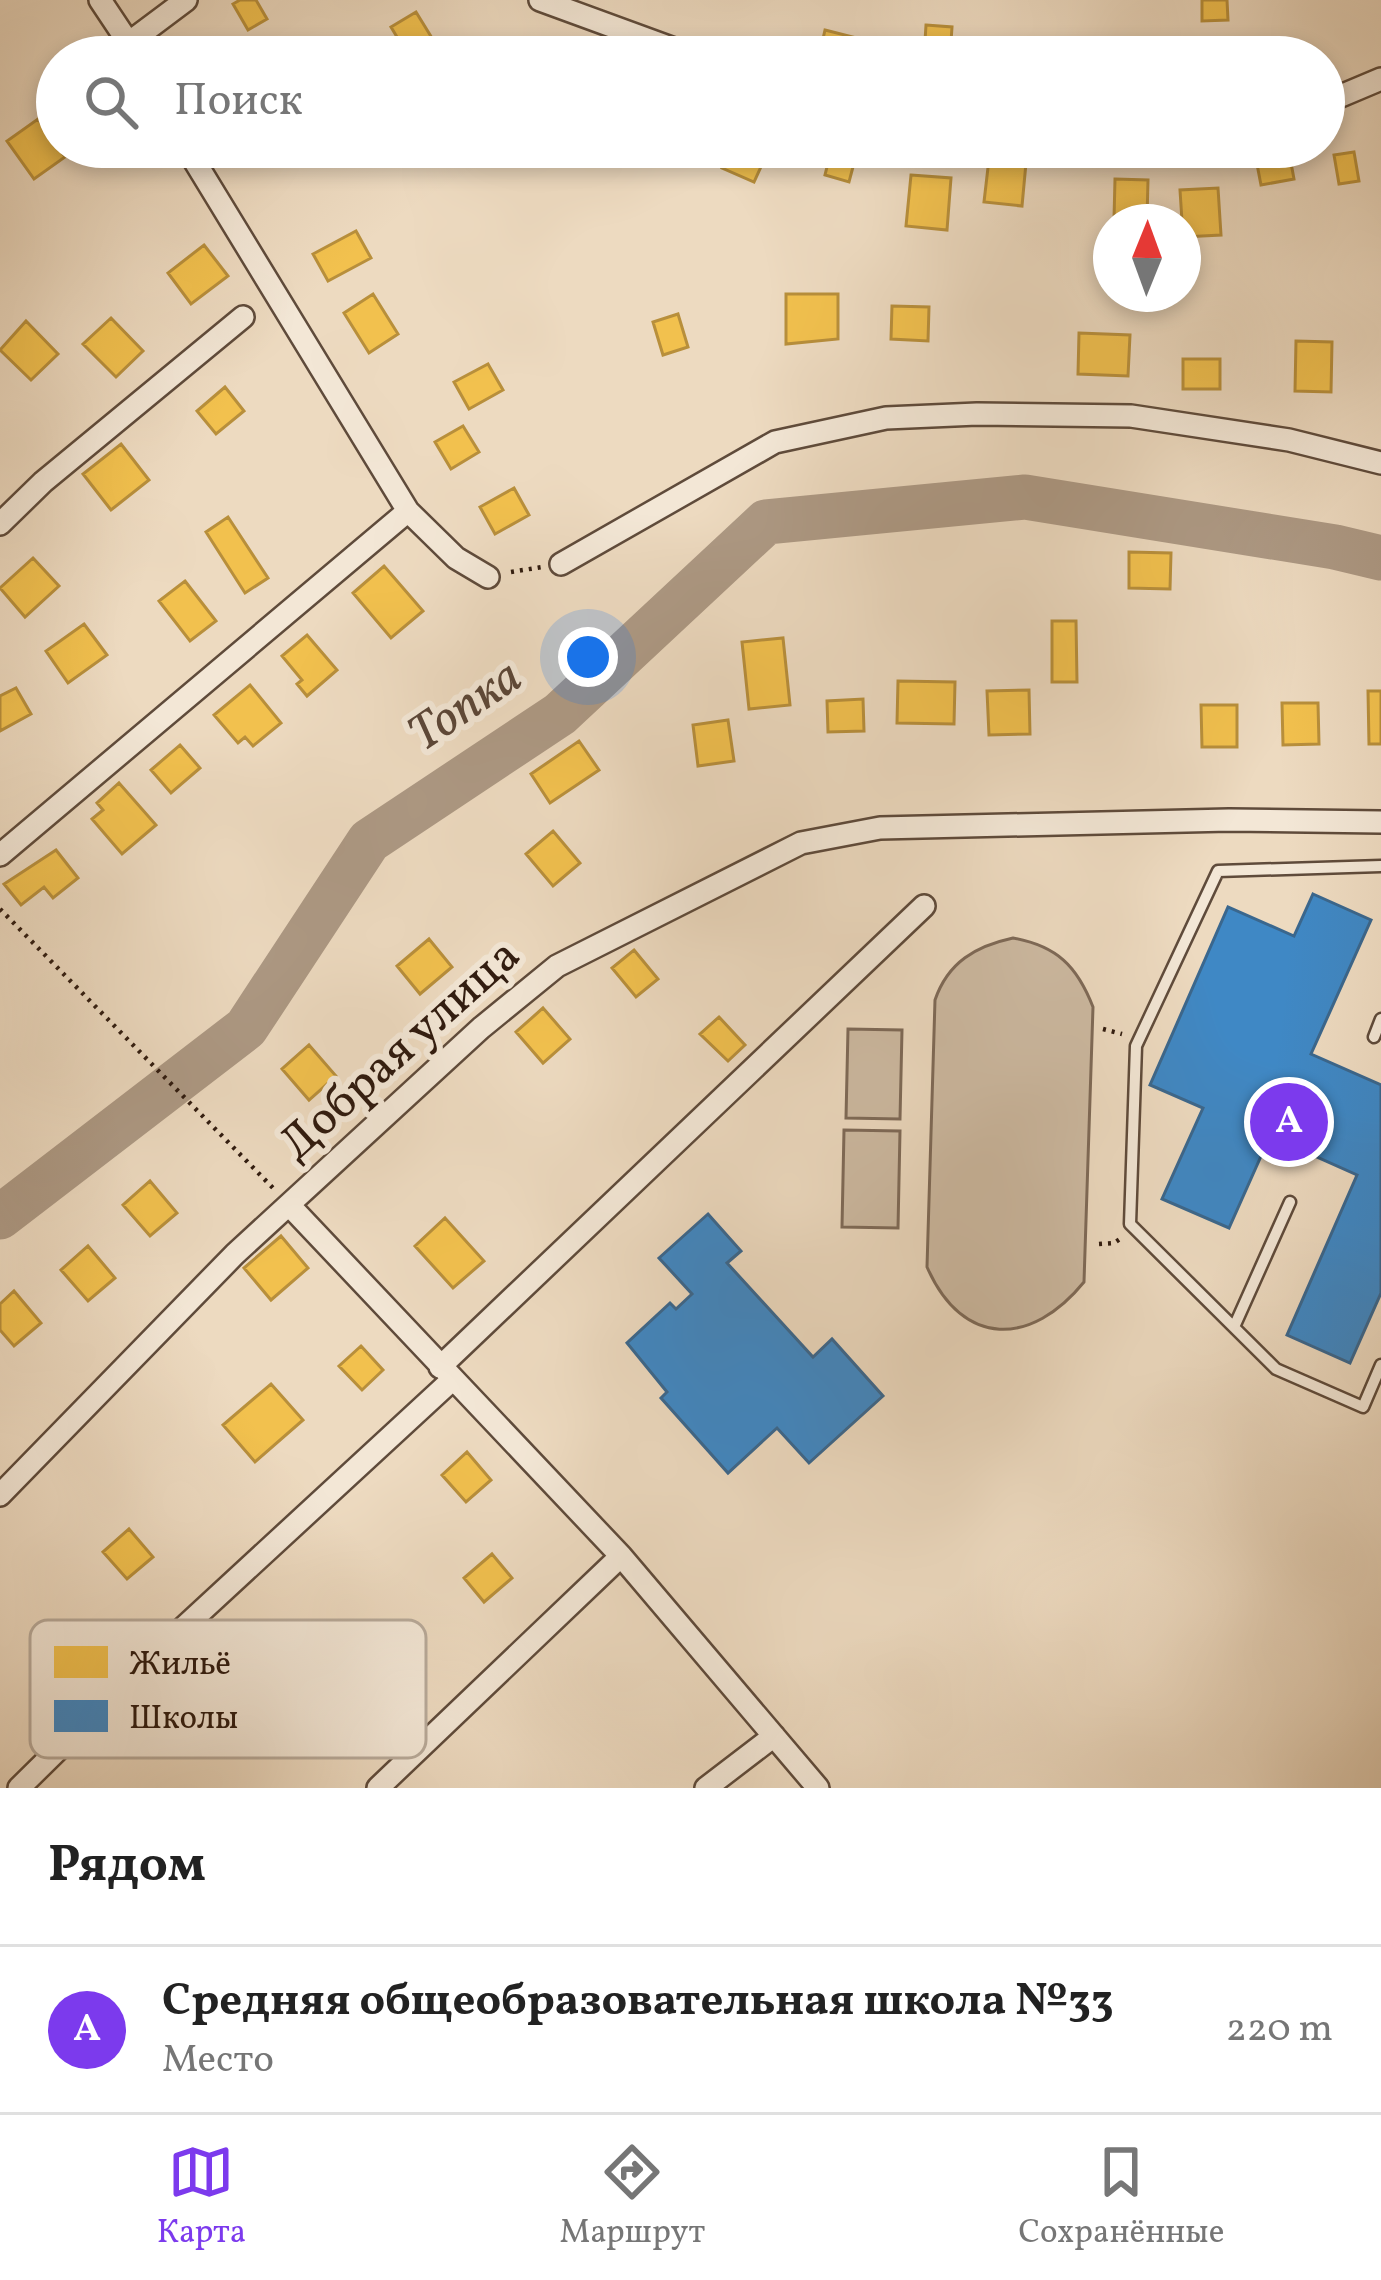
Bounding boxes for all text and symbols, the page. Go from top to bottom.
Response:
search box [36,36,1345,168]
icon: search [78,69,144,135]
text: Поиск [174,71,303,134]
north arrow [1093,204,1201,312]
your location [558,627,618,687]
water label: Топка [395,643,537,771]
street label: Добрая улица [266,924,536,1178]
pin: A [1250,1077,1328,1167]
legend [30,1620,426,1758]
text: Жильё [129,1643,231,1689]
text: Школы [129,1697,238,1743]
text: Рядом [48,1831,206,1902]
text: Средняя общеобразовательная школа №33 [162,1971,1114,2034]
text: A [73,2003,101,2057]
text: 220 m [1226,2003,1333,2057]
text: Место [162,2034,274,2088]
tab: Карта [157,2139,246,2257]
tab: Маршрут [560,2139,705,2257]
tab: Сохранённые [1018,2139,1224,2257]

